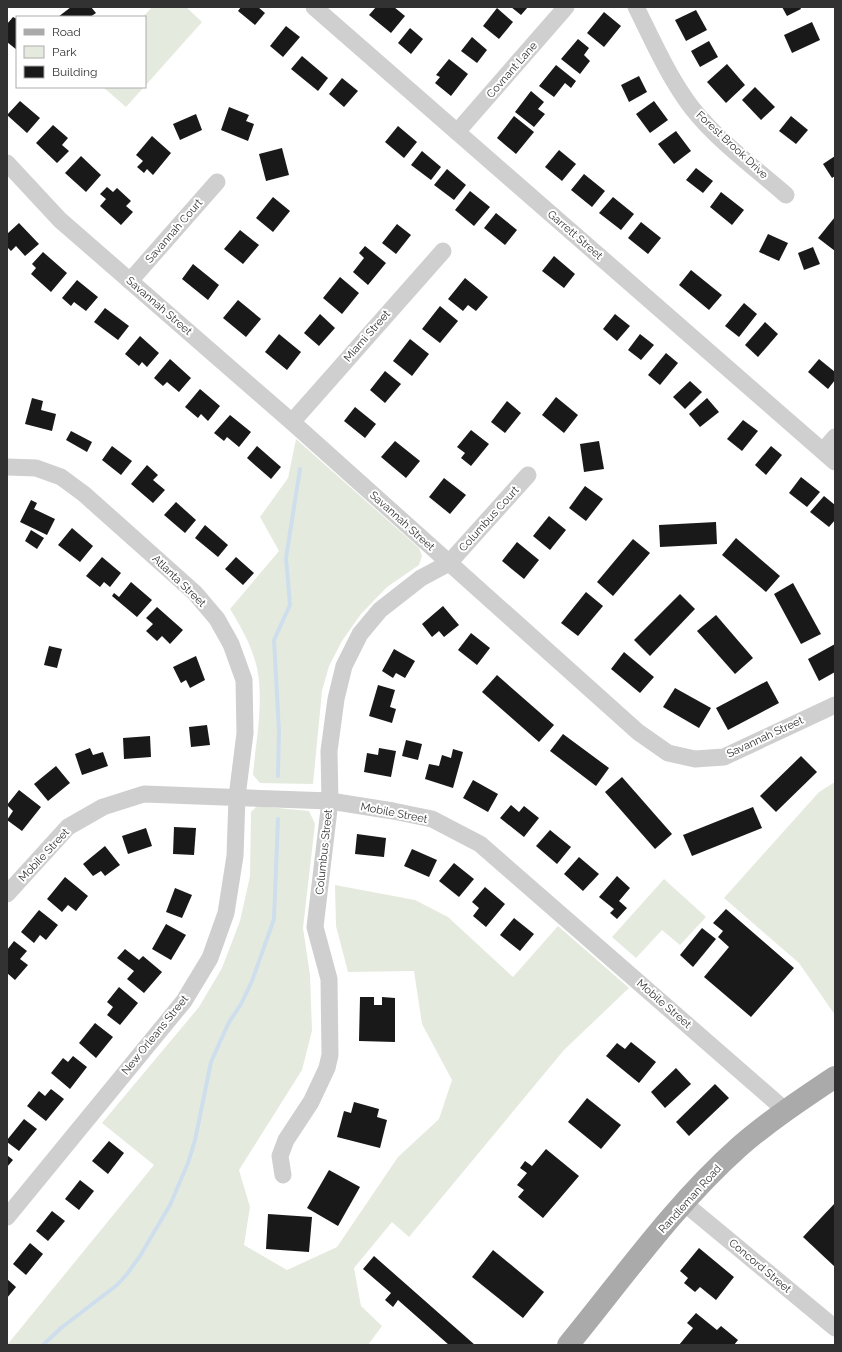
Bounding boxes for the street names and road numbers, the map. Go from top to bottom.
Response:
street label: Covnant Lane [484,39,540,101]
street label: Forest Brook Drive [693,108,771,182]
street label: Savannah Court [143,196,205,266]
street label: Garrett Street [545,208,605,263]
street label: Savannah Street [124,274,195,338]
street label: Miami Street [341,307,393,364]
street label: Columbus Court [456,483,522,554]
street label: Savannah Street [367,488,437,554]
street label: Atlanta Street [150,552,209,610]
street label: Savannah Street [725,713,806,760]
street label: Mobile Street [359,800,429,826]
street label: Columbus Street [313,808,335,895]
street label: Mobile Street [16,825,72,884]
street label: Mobile Street [634,977,694,1031]
street label: New Orleans Street [119,992,191,1077]
street label: Randleman Road [656,1162,724,1236]
street label: Concord Street [726,1236,794,1296]

